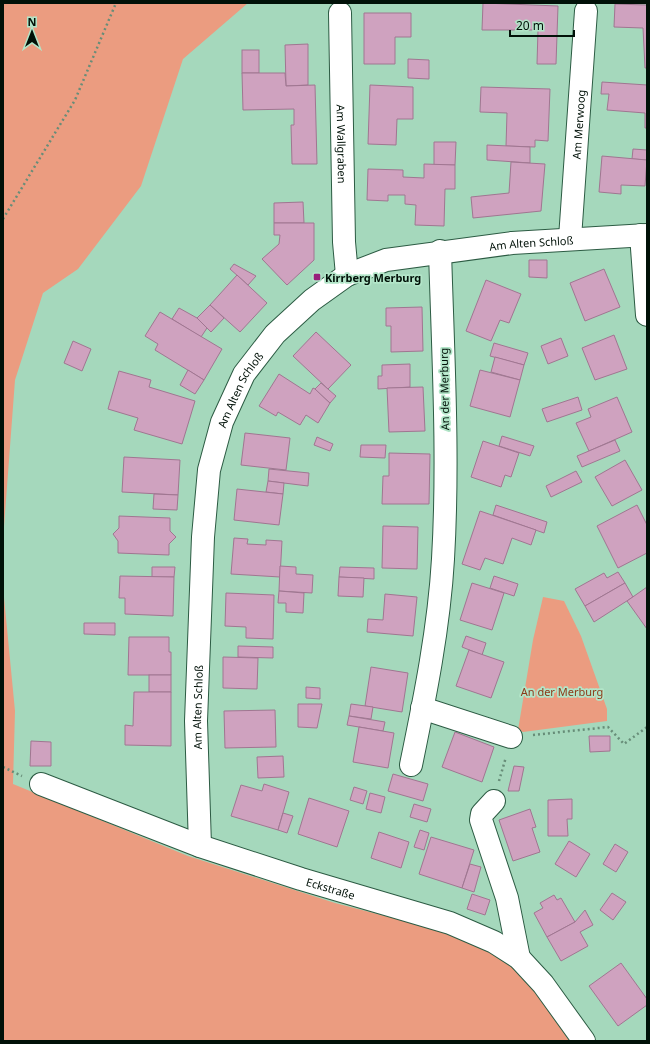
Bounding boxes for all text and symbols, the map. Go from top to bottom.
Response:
north arrow [12,12,52,52]
scale bar [510,12,574,38]
text: N [28,14,36,29]
text: 20 m [516,17,544,34]
street label: Am Merwoog [568,89,588,160]
street label: Am Wallgraben [334,104,350,184]
street label: Am Alten Schloß [488,232,574,254]
place label: Kirrberg Merburg [325,270,421,285]
marker: Kirrberg Merburg [312,272,322,282]
street label: An der Merburg [436,348,452,430]
street label: Am Alten Schloß [213,349,266,429]
street label: Am Alten Schloß [188,664,206,750]
park label: An der Merburg [521,684,603,699]
street label: Eckstraße [305,873,357,902]

